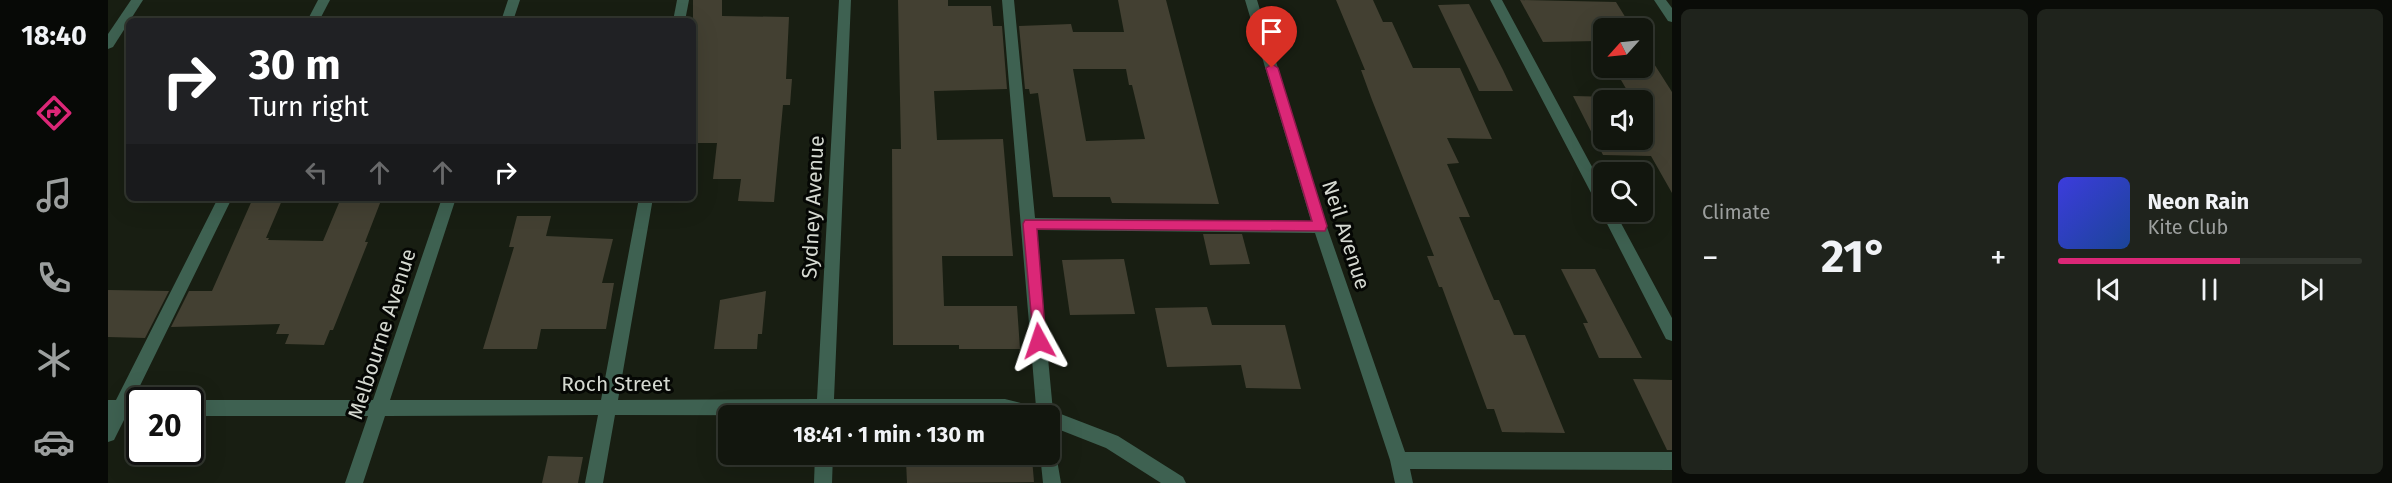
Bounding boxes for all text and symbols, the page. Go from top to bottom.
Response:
pin [1246,6,1297,68]
icon: arrive [1255,15,1288,48]
north arrow [1593,18,1653,78]
map controls [1593,18,1653,222]
text: 18:40 [21,20,87,52]
text: 30 m [249,40,341,90]
icon: right [150,42,228,120]
button: sound [1593,90,1653,150]
text: Turn right [249,91,369,123]
icon: directions [33,92,75,134]
street label: Sydney Avenue [796,135,830,279]
icon: left [300,156,333,189]
icon: ahead [363,156,396,189]
icon: ahead [426,156,459,189]
icon: right [489,156,522,189]
button: search [1593,162,1653,222]
icon: music [33,174,75,216]
street label: Neil Avenue [1316,177,1376,293]
text: Neon Rain [2148,188,2249,215]
text: Climate [1702,200,1770,224]
text: Kite Club [2148,215,2228,239]
text: 21° [1821,230,1888,284]
text: − [1702,238,1719,278]
text: + [1990,238,2006,278]
street label: Melbourne Avenue [342,245,422,423]
icon: phone [33,257,75,299]
icon: previous [2092,273,2125,306]
icon: pause [2193,273,2226,306]
icon: next [2295,273,2328,306]
position arrow [1007,309,1071,373]
icon: climate [33,339,75,381]
street label: Roch Street [561,371,671,397]
speed limit sign: 20 [126,387,204,465]
icon: car [33,421,75,463]
text: 18:41 · 1 min · 130 m [793,421,985,448]

